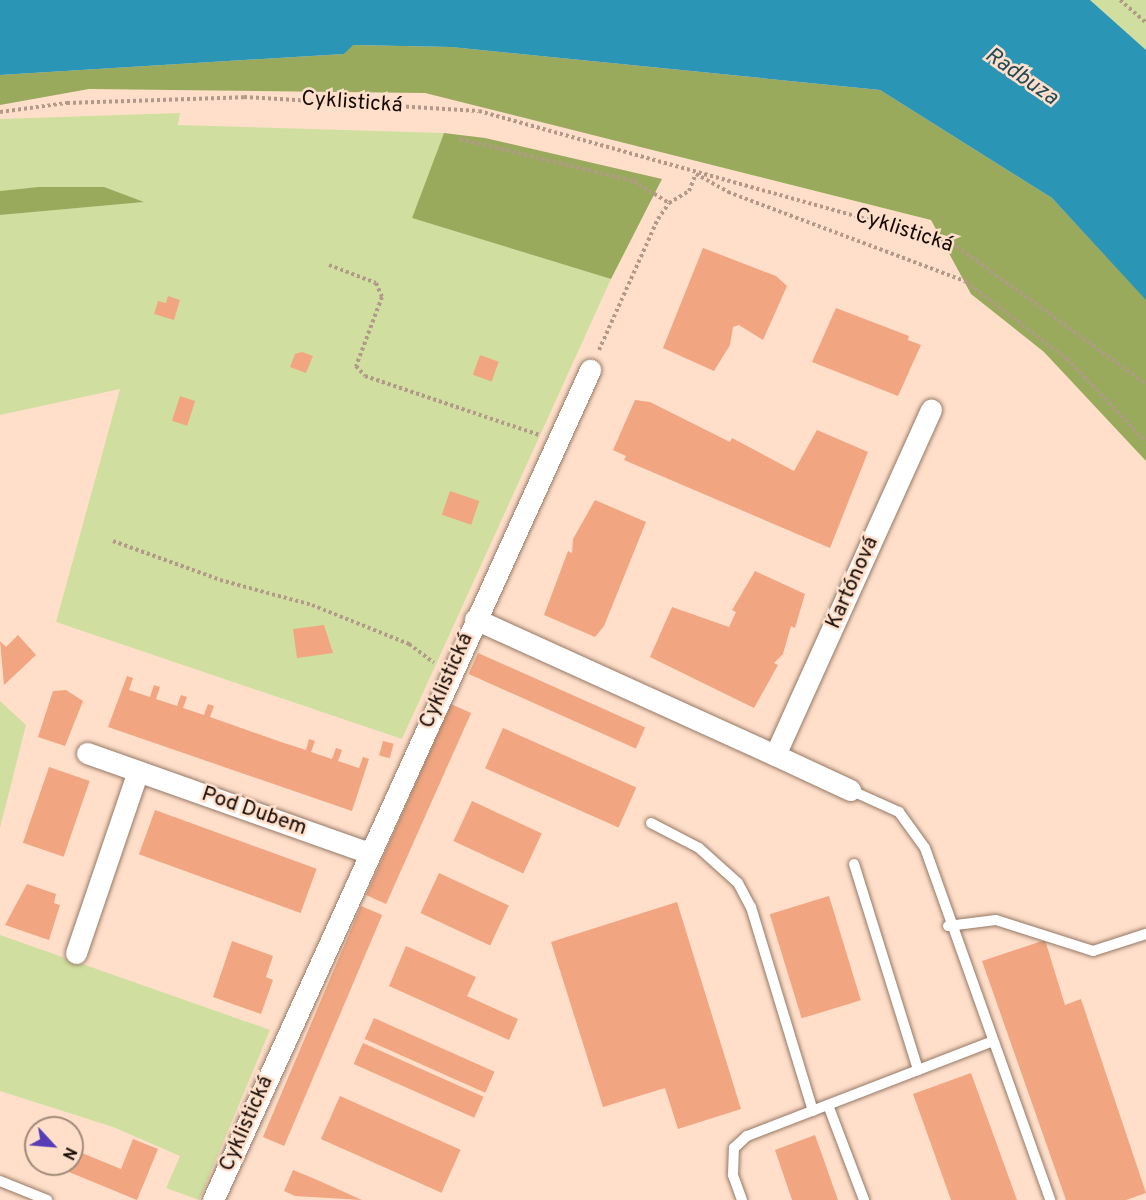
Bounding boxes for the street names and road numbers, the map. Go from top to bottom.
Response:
street label: Cyklistická [300,87,404,119]
street label: Cyklistická [852,203,956,259]
street label: Kartónová [821,533,885,633]
street label: Cyklistická [415,629,479,733]
street label: Pod Dubem [198,782,310,842]
street label: Cyklistická [215,1072,279,1176]

